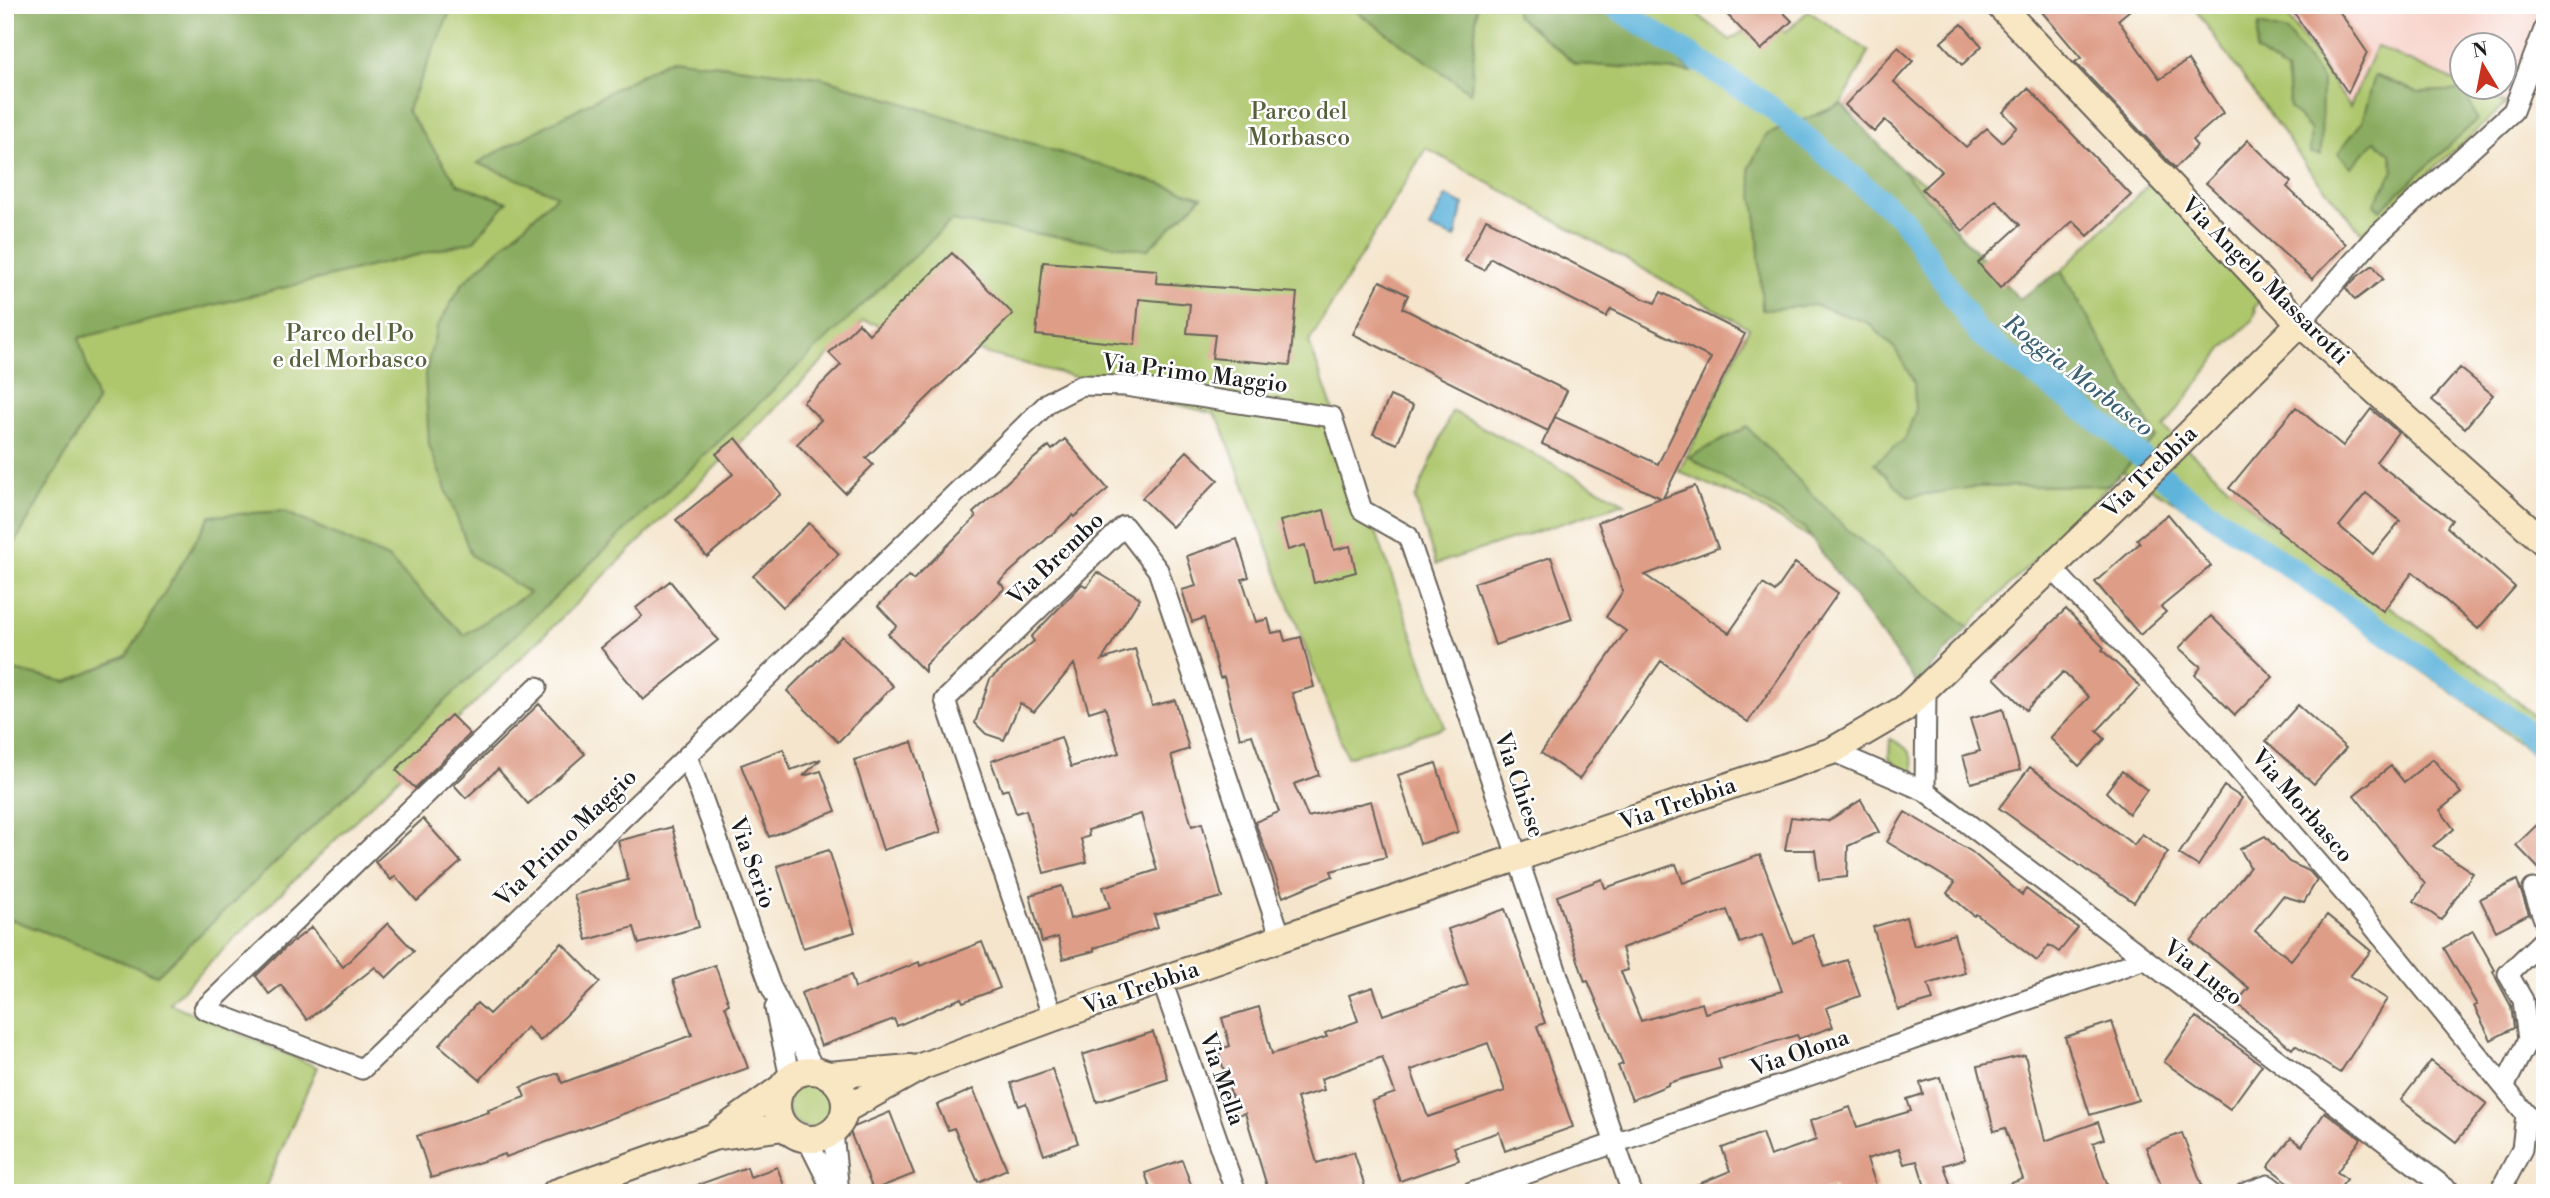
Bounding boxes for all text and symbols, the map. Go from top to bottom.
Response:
north arrow [2448,32,2518,102]
text: N [2471,37,2490,63]
park label: Parco del Morbasco [1248,98,1350,152]
street label: Via Angelo Massarotti [2174,190,2355,371]
water label: Roggia Morbasco [1996,308,2159,444]
park label: Parco del Po e del Morbasco [273,320,427,374]
street label: Via Primo Maggio [1100,349,1289,399]
street label: Via Trebbia [2096,420,2204,525]
street label: Via Brembo [1001,506,1110,612]
street label: Via Chiese [1488,728,1550,841]
street label: Via Morbasco [2244,743,2359,869]
street label: Via Primo Maggio [488,763,643,914]
street label: Via Trebbia [1615,771,1740,837]
street label: Via Serio [722,813,781,912]
street label: Via Lugo [2157,933,2248,1012]
street label: Via Trebbia [1078,955,1203,1021]
street label: Via Olona [1746,1023,1853,1083]
street label: Via Mella [1193,1028,1251,1129]

